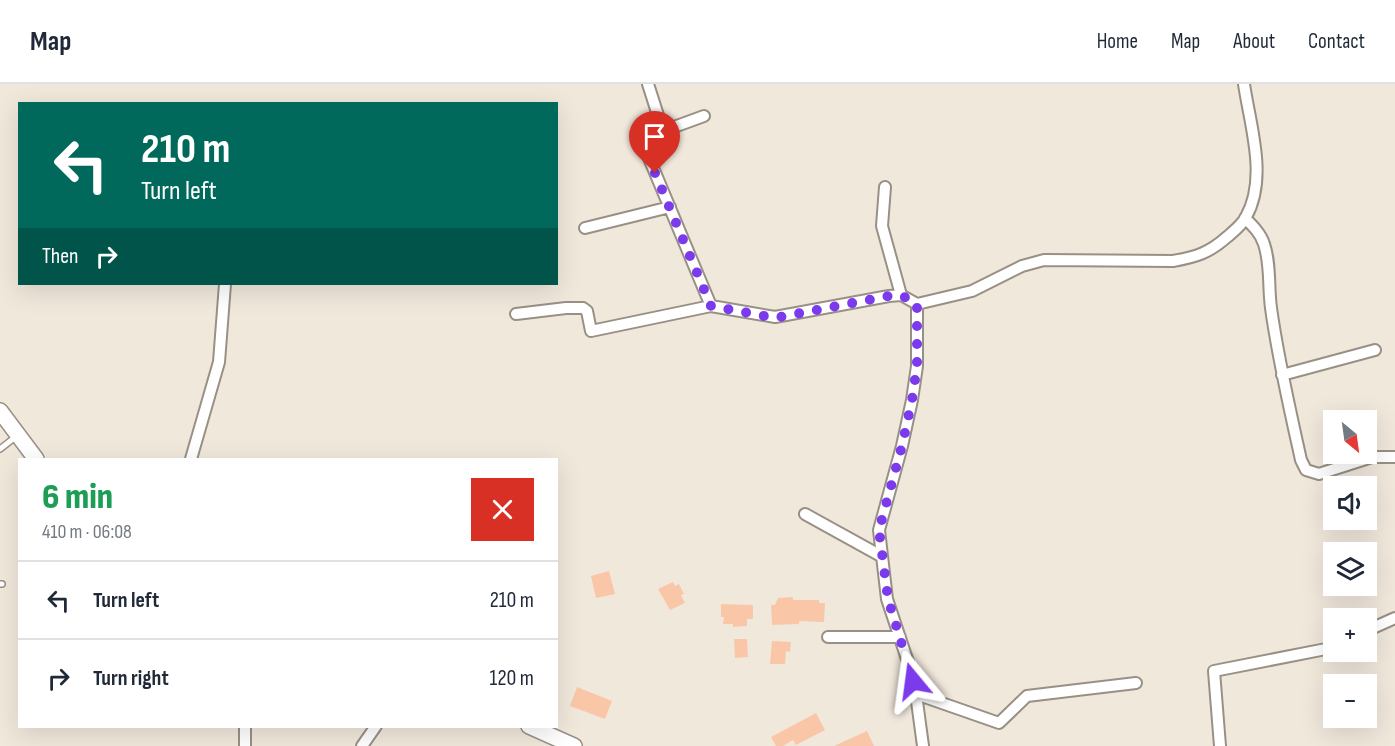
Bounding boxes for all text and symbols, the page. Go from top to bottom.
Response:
text: Map [30,25,71,58]
text: Home [1097,29,1138,54]
text: Map [1171,29,1200,54]
text: About [1233,29,1275,54]
text: Contact [1308,29,1365,54]
pin [629,111,680,173]
icon: arrive [638,120,671,153]
text: 210 m [141,124,230,175]
icon: left [42,126,120,204]
text: Turn left [141,175,217,207]
icon: right [90,240,123,273]
text: Then [42,243,78,270]
north arrow [1323,410,1377,464]
map controls [1323,410,1377,728]
text: 6 min [42,476,113,519]
button: sound [1323,476,1377,530]
button: close [471,478,534,541]
text: 410 m · 06:08 [42,520,132,544]
button: layers [1323,542,1377,596]
icon: left [42,584,75,617]
text: Turn left [93,587,159,614]
text: 210 m [490,587,534,614]
button: + [1323,608,1377,662]
position arrow [881,649,945,713]
icon: right [42,662,75,695]
text: Turn right [93,665,169,692]
text: 120 m [490,665,534,692]
button: − [1323,674,1377,728]

